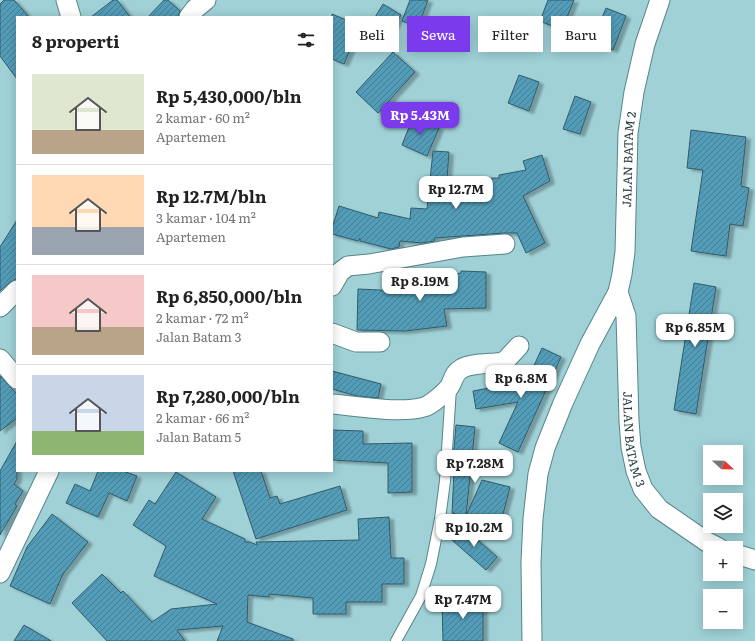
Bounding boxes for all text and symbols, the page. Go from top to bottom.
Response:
chip: Beli [345,16,399,52]
chip: Sewa [407,16,470,52]
chip: Filter [478,16,543,52]
chip: Baru [551,16,611,52]
text: 8 properti [32,28,119,53]
icon: filters [295,29,317,51]
text: Rp 5,430,000/bln [156,83,302,108]
icon: home [64,90,112,138]
pin: Rp 5.43M [379,102,461,136]
text: Rp 5.43M [390,105,450,124]
text: 2 kamar · 60 m² [156,108,250,127]
street label: JALAN BATAM 2 [617,110,640,208]
text: Apartemen [156,127,226,146]
pin: Rp 12.7M [415,176,497,210]
text: Rp 12.7M [428,179,484,198]
text: Rp 12.7M/bln [156,183,267,208]
icon: home [64,191,112,239]
text: 3 kamar · 104 m² [156,208,256,227]
text: Apartemen [156,227,226,246]
pin: Rp 8.19M [379,268,461,302]
text: Rp 8.19M [391,271,449,290]
text: Rp 6,850,000/bln [156,283,302,308]
icon: home [64,291,112,339]
text: 2 kamar · 72 m² [156,308,249,327]
pin: Rp 6.85M [654,314,736,348]
text: Rp 6.85M [665,317,725,336]
text: Jalan Batam 3 [156,327,242,346]
pin: Rp 6.8M [484,365,558,399]
text: Rp 6.8M [495,368,548,387]
text: Rp 7,280,000/bln [156,383,300,408]
icon: home [64,391,112,439]
street label: JALAN BATAM 3 [619,391,650,489]
text: 2 kamar · 66 m² [156,408,249,427]
text: Jalan Batam 5 [156,427,241,446]
north arrow [703,445,743,485]
map controls [703,445,743,629]
pin: Rp 7.28M [434,450,516,484]
text: Rp 7.28M [446,453,504,472]
button: layers [703,493,743,533]
pin: Rp 10.2M [433,514,515,548]
text: Rp 10.2M [445,517,503,536]
button: + [703,541,743,581]
pin: Rp 7.47M [422,586,504,620]
text: Rp 7.47M [434,589,492,608]
button: − [703,589,743,629]

